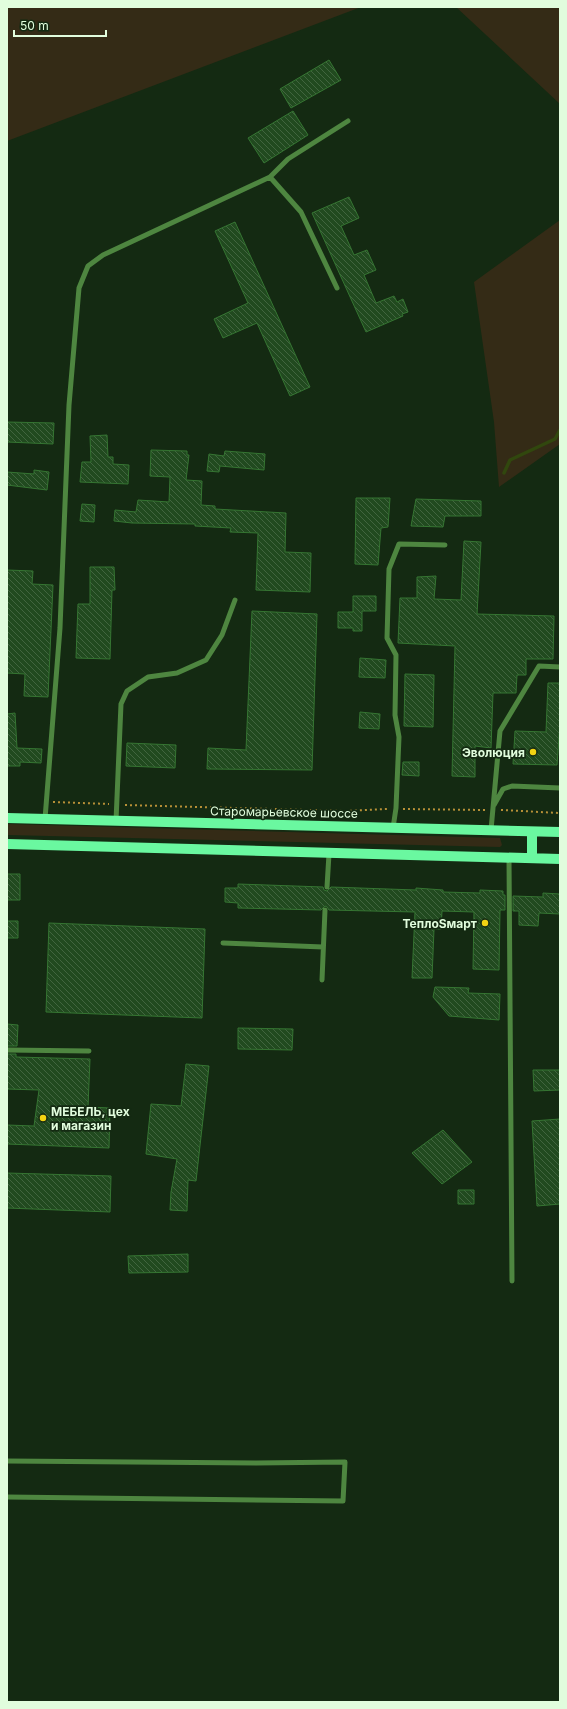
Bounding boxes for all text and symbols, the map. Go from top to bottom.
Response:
scale bar [14,12,106,38]
text: 50 m [20,18,49,33]
place label: Эволюция [462,745,525,760]
marker: Эволюция [528,747,538,757]
street label: Старомарьевское шоссе [210,803,358,821]
place label: ТеплоSмарт [403,916,477,931]
marker: ТеплоSмарт [480,918,490,928]
place label: МЕБЕЛЬ, цех и магазин [51,1104,130,1133]
marker: МЕБЕЛЬ, цех и магазин [38,1113,48,1123]

